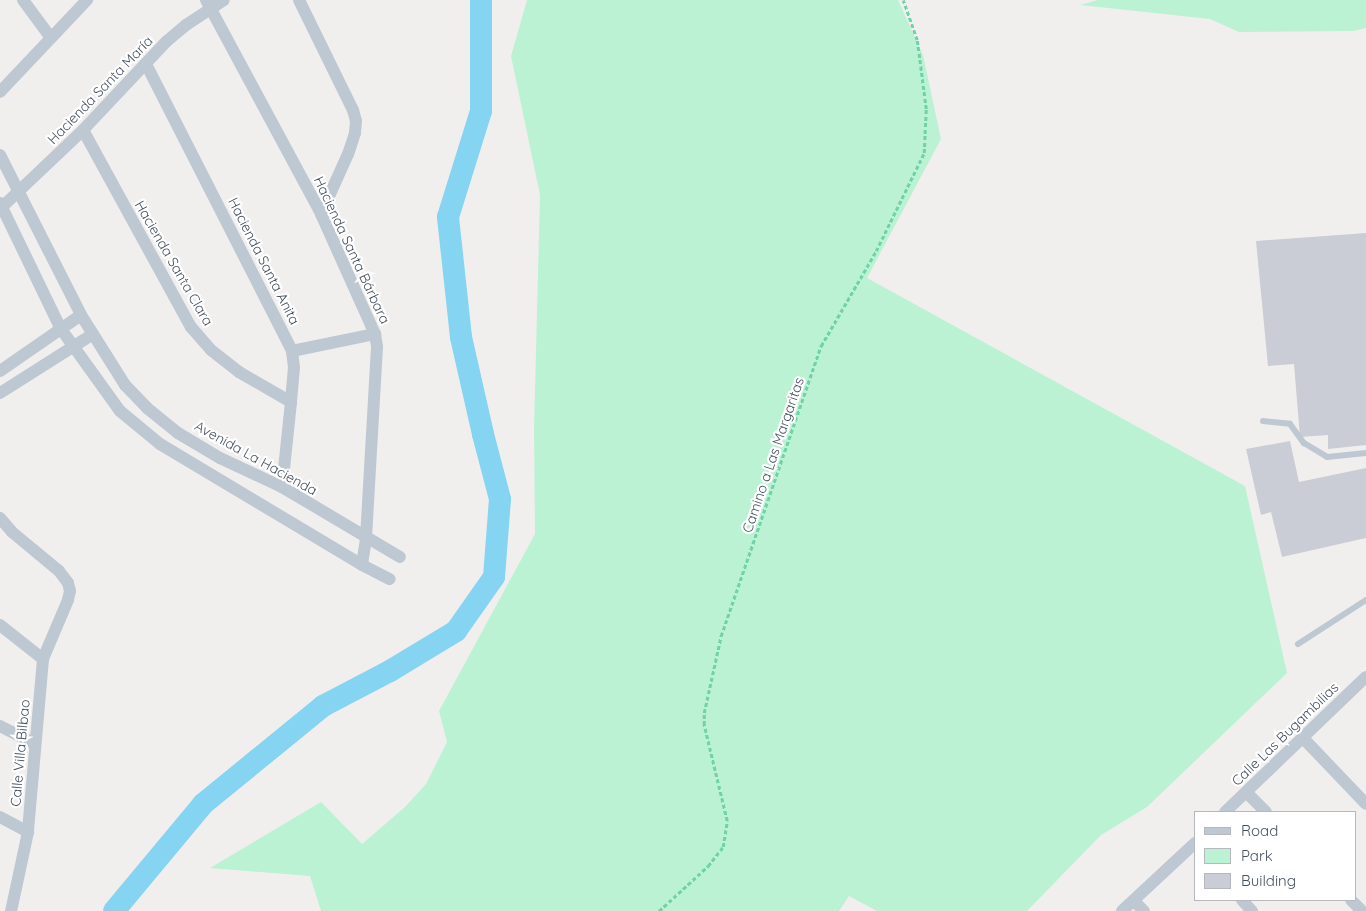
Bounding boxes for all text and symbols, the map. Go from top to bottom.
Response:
street label: Hacienda Santa María [44,32,156,148]
street label: Hacienda Santa Bárbara [310,174,394,326]
street label: Hacienda Santa Anita [225,195,303,327]
street label: Hacienda Santa Clara [131,197,217,329]
street label: Camino a Las Margaritas [739,375,807,535]
street label: Avenida La Hacienda [192,417,320,499]
street label: Calle Las Bugambilias [1228,679,1342,789]
street label: Calle Villa Bilbao [7,699,33,807]
legend [1194,811,1356,901]
text: Road [1241,821,1278,840]
text: Park [1241,846,1273,865]
text: Building [1241,871,1296,890]

